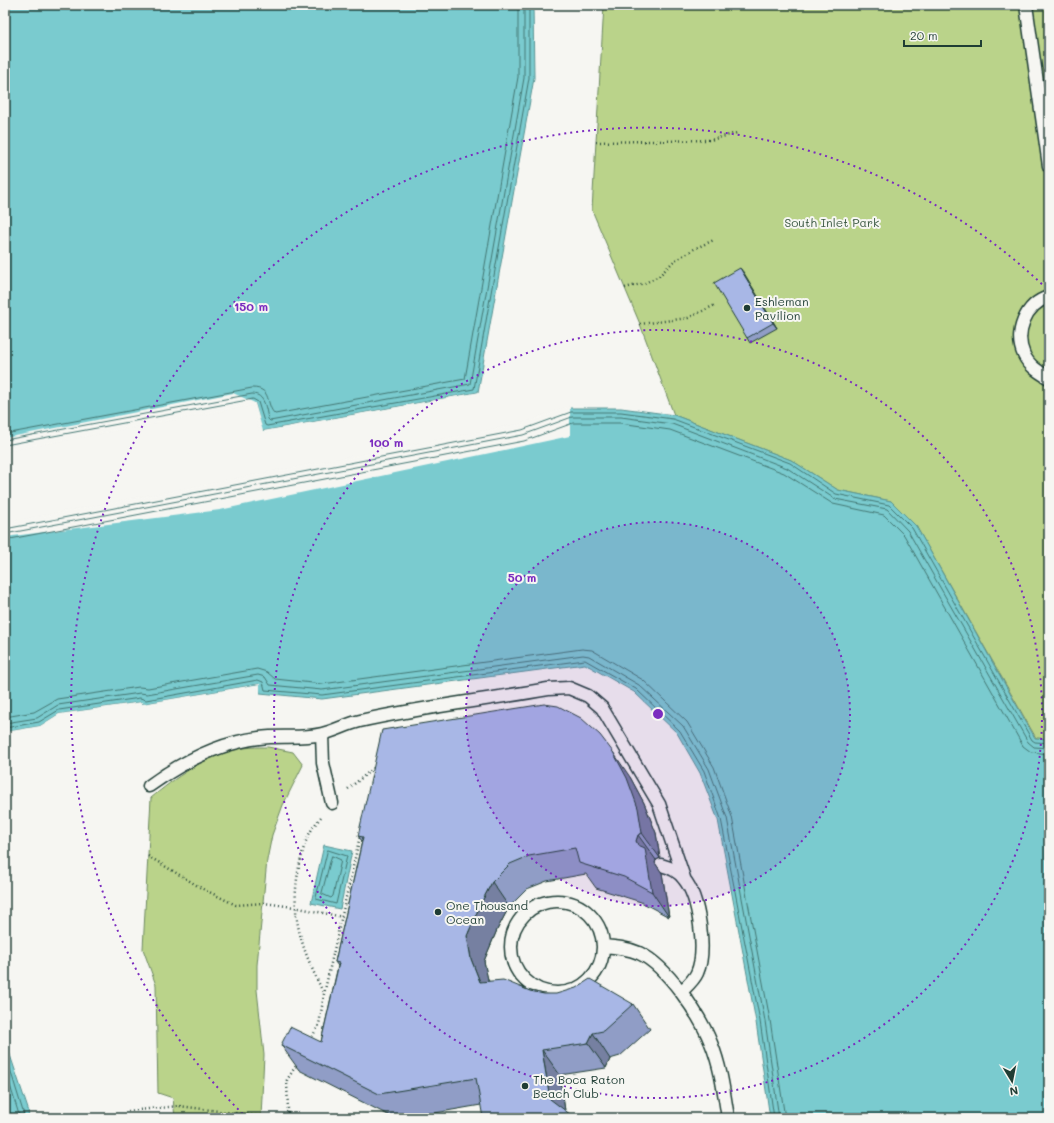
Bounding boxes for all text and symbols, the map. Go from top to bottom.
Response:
scale bar [904,22,981,48]
text: 20 m [910,27,938,43]
park label: South Inlet Park [785,214,880,230]
place label: Eshleman Pavilion [755,293,809,323]
text: 150 m [234,298,268,314]
marker: Eshleman Pavilion [742,303,752,313]
text: 100 m [369,434,403,450]
text: 50 m [508,569,536,585]
centre of rings [651,707,665,721]
place label: One Thousand Ocean [446,897,529,927]
marker: One Thousand Ocean [433,907,443,917]
north arrow [992,1061,1032,1101]
place label: The Boca Raton Beach Club [533,1071,625,1101]
marker: The Boca Raton Beach Club [520,1081,530,1091]
text: N [1008,1083,1019,1099]

